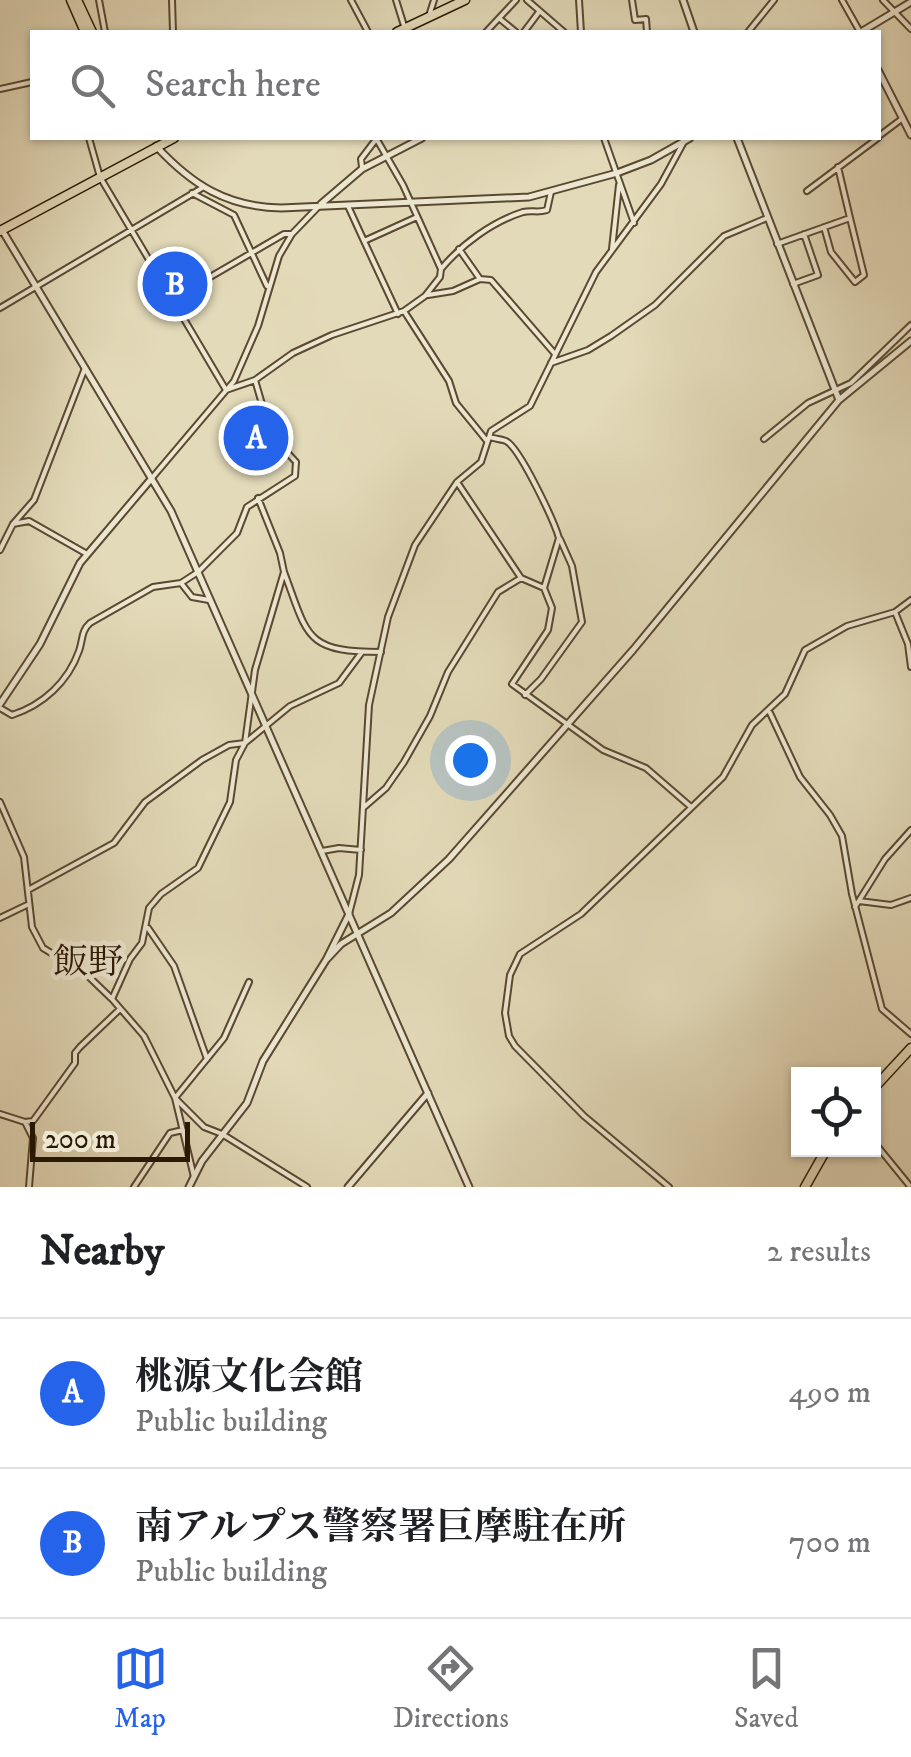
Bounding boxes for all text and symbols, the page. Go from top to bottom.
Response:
search box [30,30,881,140]
icon: search [65,58,120,113]
text: Search here [145,61,321,109]
pin: B [142,246,208,322]
pin: A [224,400,288,476]
your location [445,735,496,786]
district label: 飯野 [53,941,123,985]
map controls [791,1067,881,1157]
button: locate [791,1067,881,1157]
scale bar [30,1117,190,1162]
text: 200 m [45,1122,116,1157]
text: Nearby [40,1226,164,1278]
text: 2 results [767,1232,871,1272]
text: 桃源文化会館 [135,1354,363,1402]
text: A [62,1373,83,1413]
text: 490 m [788,1373,871,1413]
text: Public building [135,1402,327,1442]
text: 南アルプス警察署巨摩駐在所 [135,1504,626,1552]
text: B [62,1523,83,1563]
text: 700 m [789,1523,871,1563]
text: Public building [135,1552,327,1592]
tab: Map [113,1641,168,1736]
tab: Directions [393,1641,509,1736]
tab: Saved [734,1641,798,1736]

